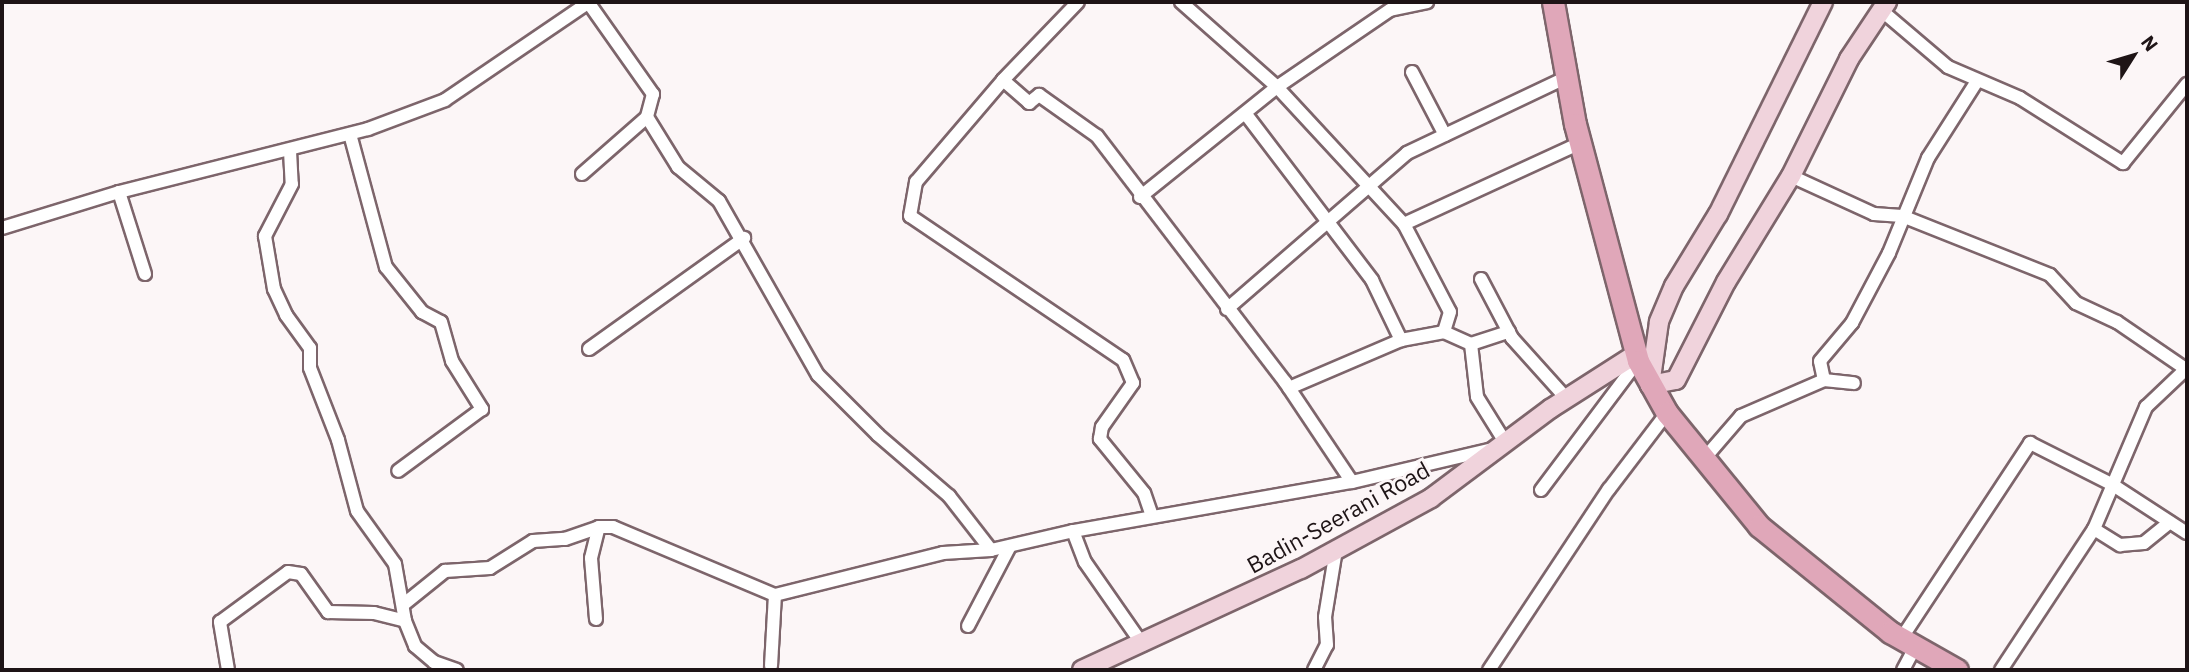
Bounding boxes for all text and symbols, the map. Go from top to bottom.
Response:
north arrow [2098,21,2168,91]
text: N [2136,31,2163,56]
street label: Badin-Seerani Road [1242,455,1434,579]

